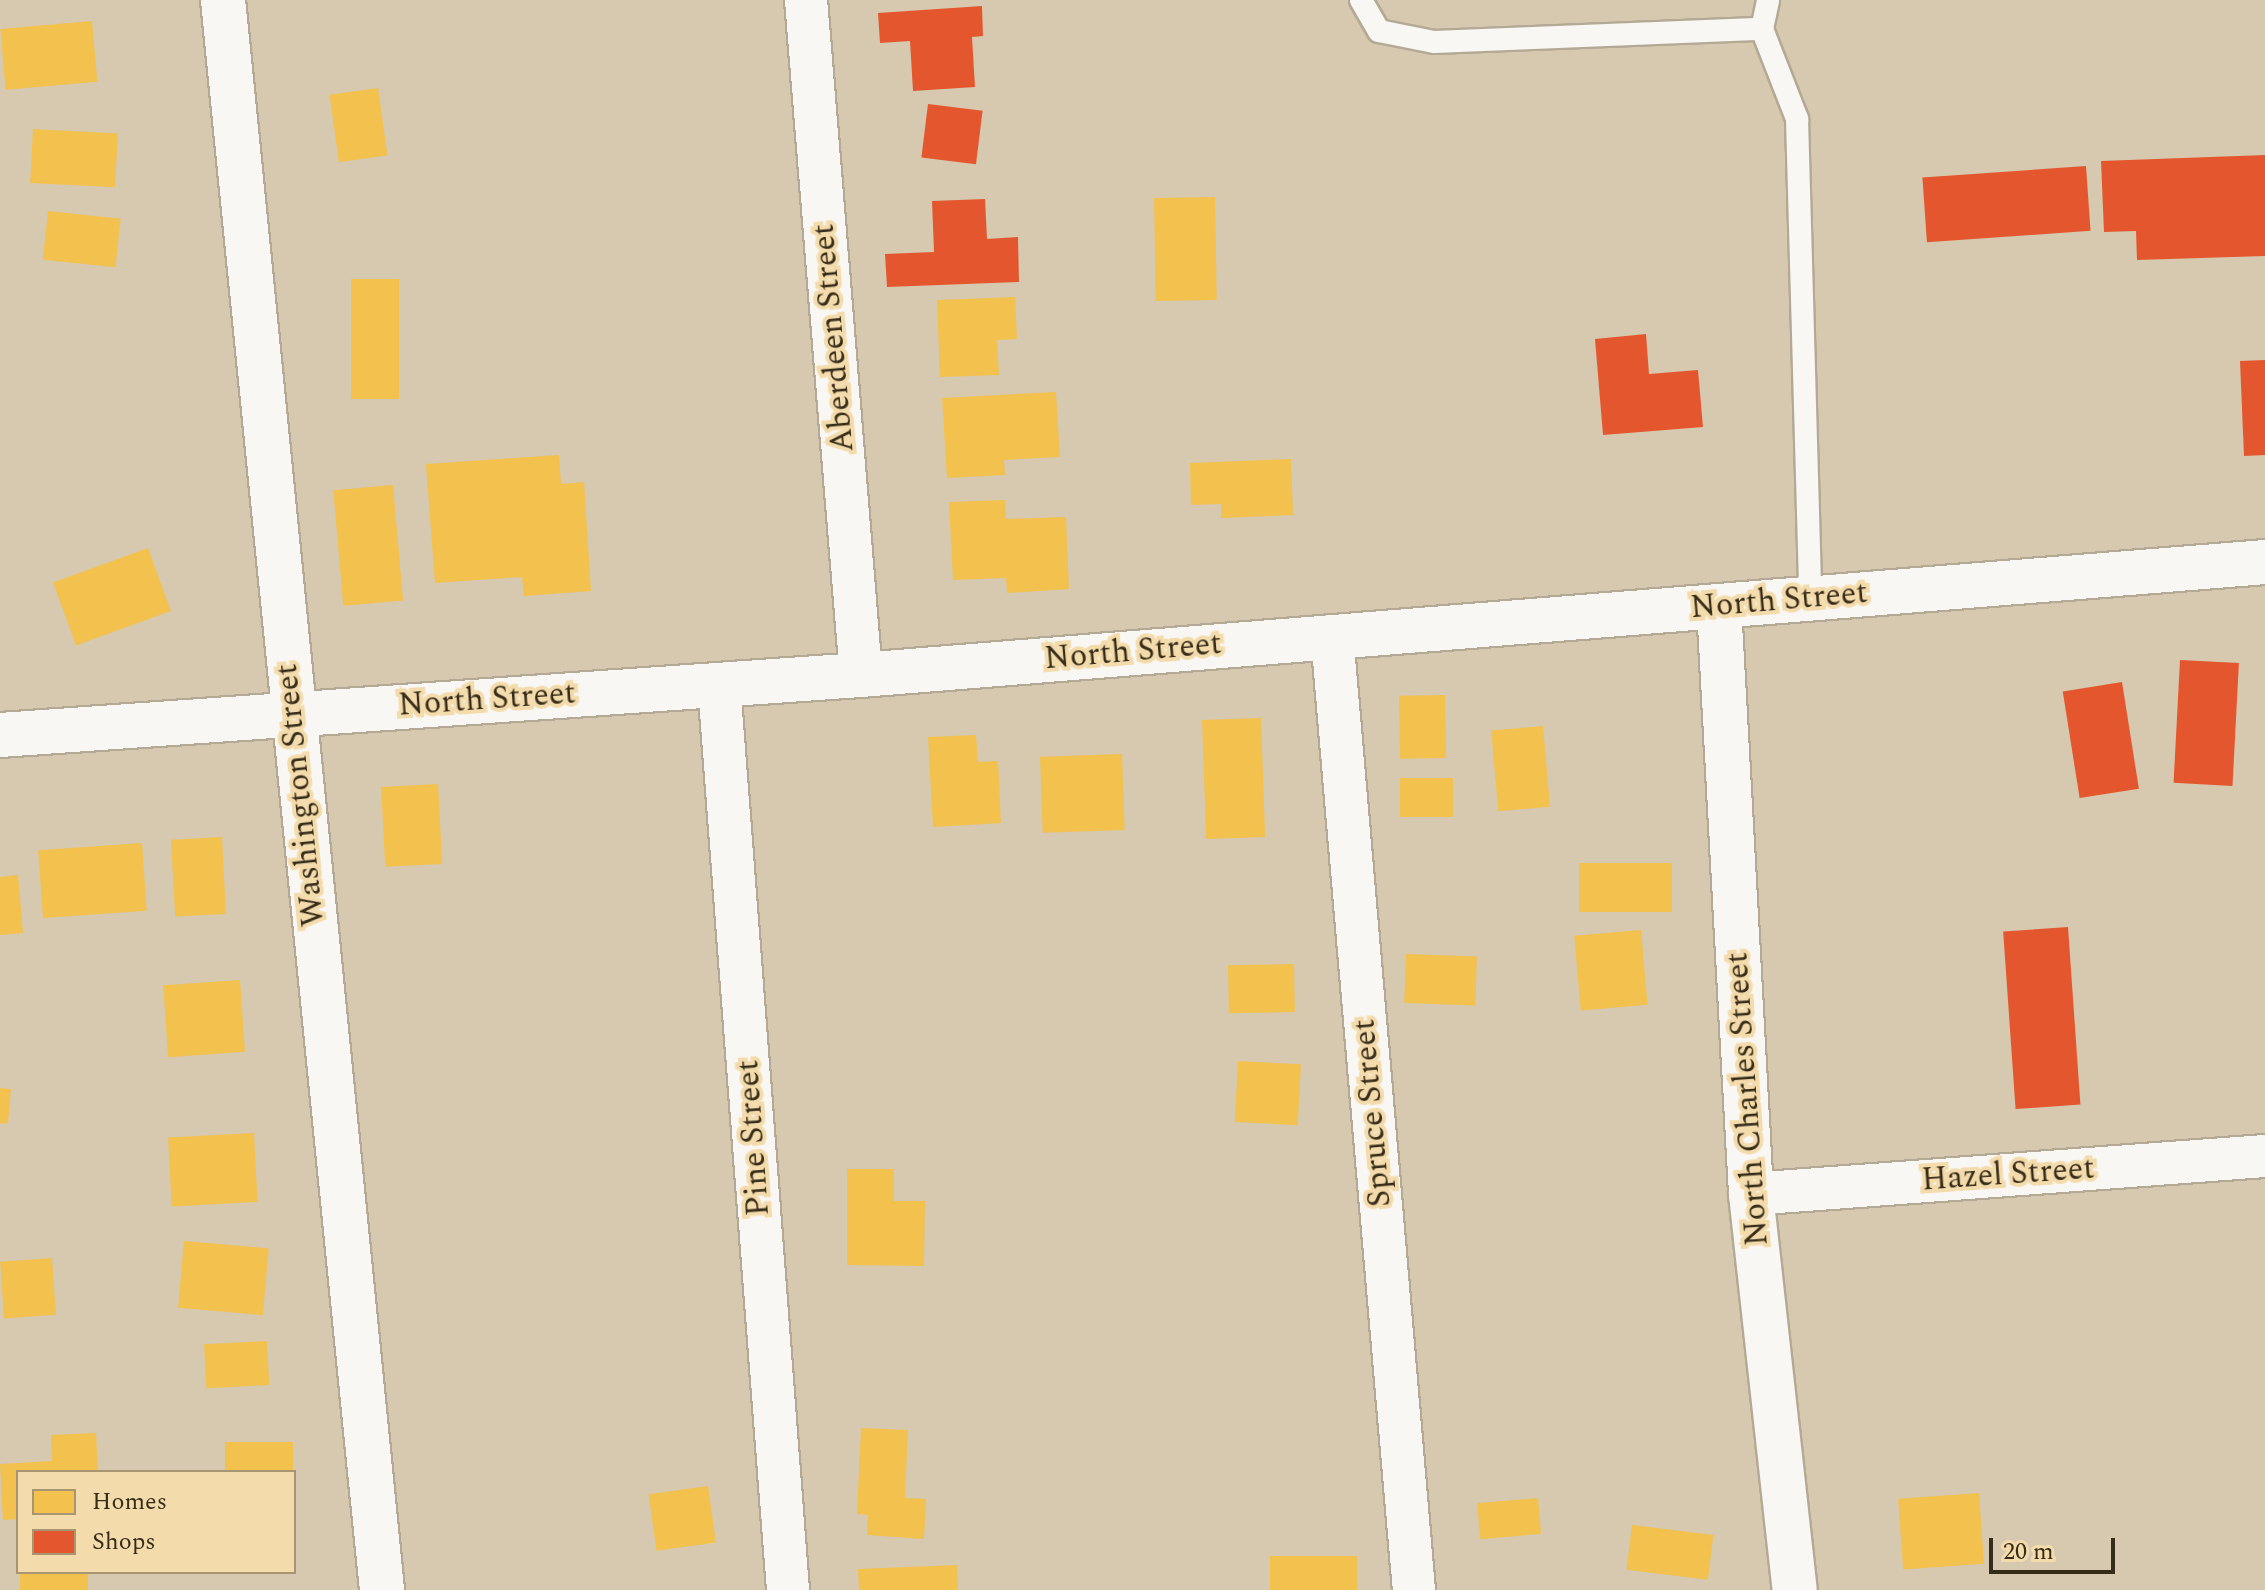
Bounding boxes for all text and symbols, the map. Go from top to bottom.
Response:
street label: Aberdeen Street [805,222,863,454]
street label: North Street [1689,574,1869,628]
street label: North Street [1043,625,1223,679]
street label: Washington Street [268,662,334,928]
street label: North Street [397,675,577,725]
street label: North Charles Street [1719,951,1777,1247]
street label: Spruce Street [1346,1017,1400,1209]
street label: Pine Street [729,1059,779,1217]
street label: Hazel Street [1920,1150,2096,1200]
legend [16,1470,296,1574]
text: Homes [92,1484,167,1520]
scale bar [1993,1522,2119,1572]
text: Shops [92,1524,156,1560]
text: 20 m [2003,1534,2054,1570]

